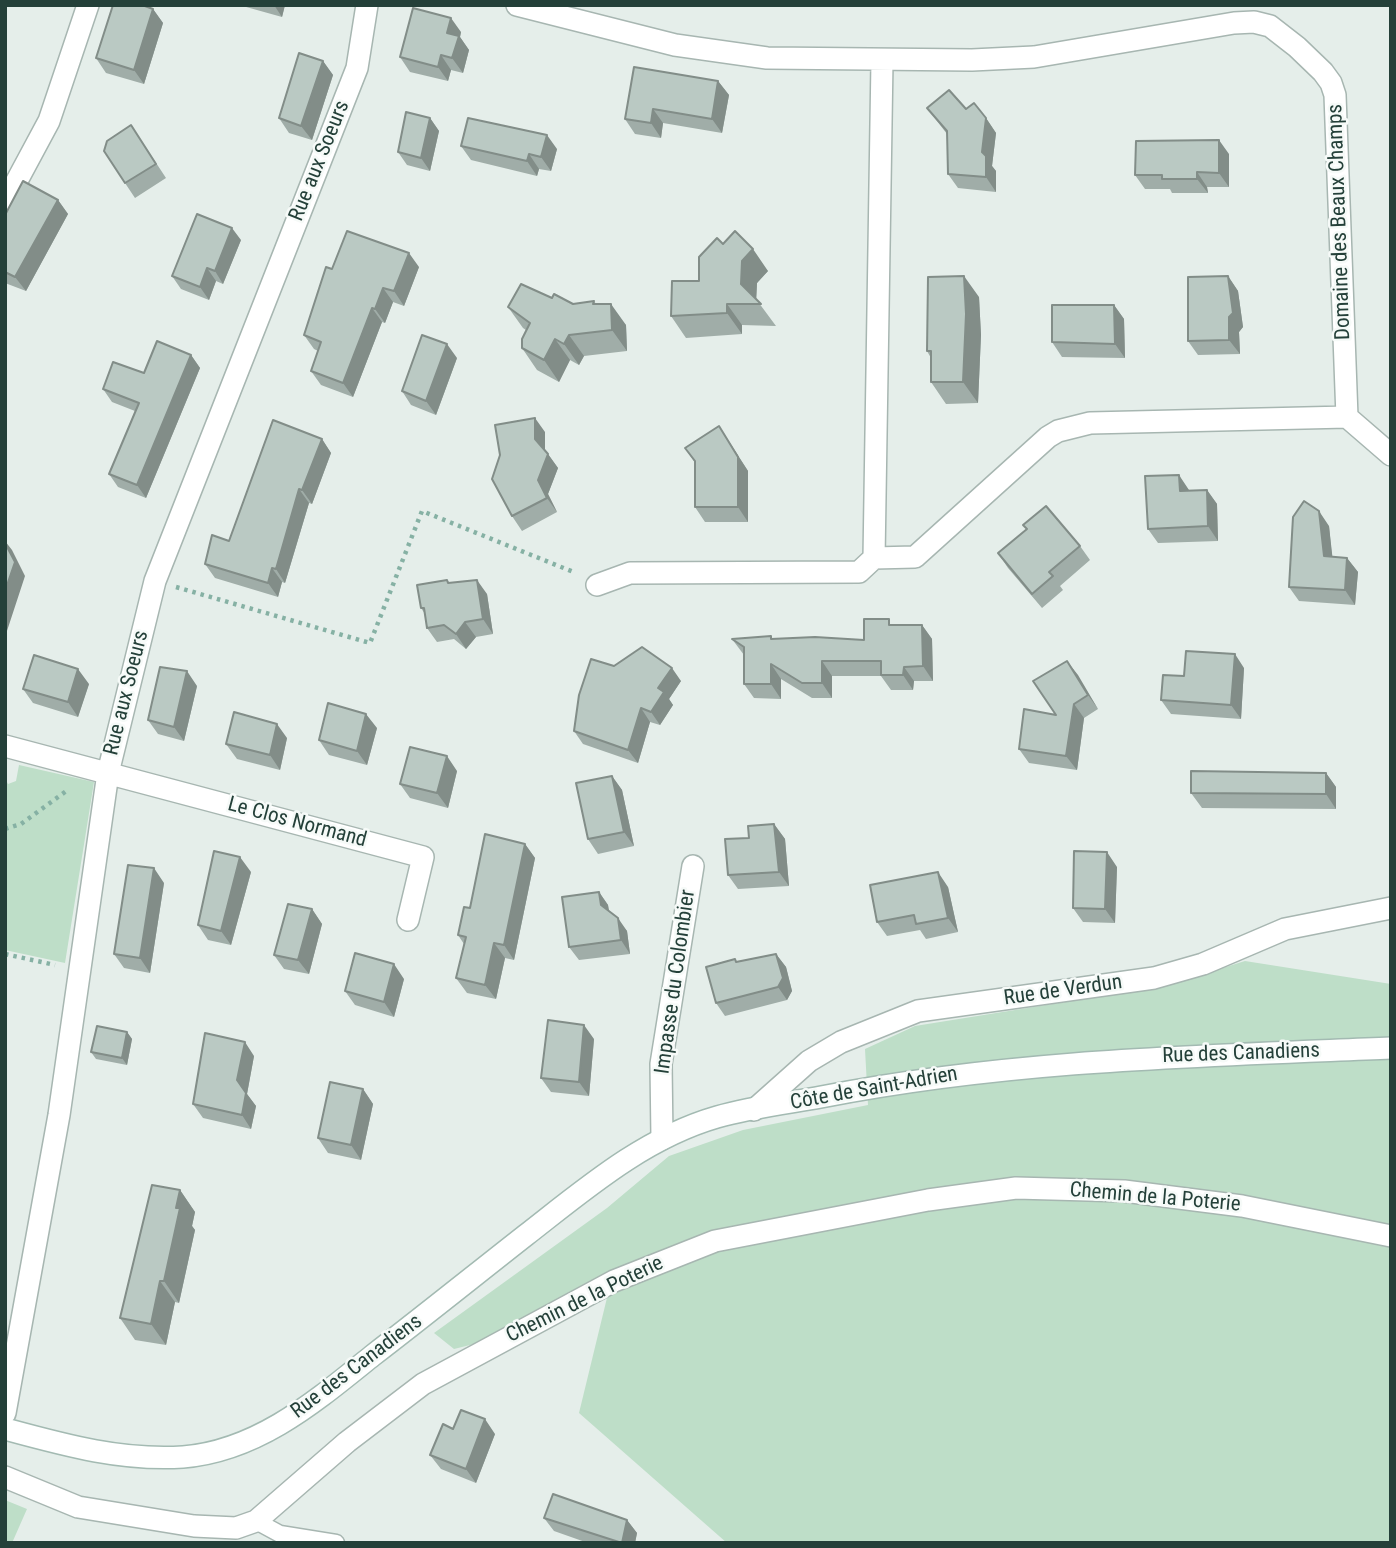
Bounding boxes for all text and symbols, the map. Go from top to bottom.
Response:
street label: Rue aux Soeurs [284,97,356,225]
street label: Domaine des Beaux Champs [1323,104,1357,340]
street label: Rue aux Soeurs [99,628,155,758]
street label: Le Clos Normand [225,792,369,854]
street label: Impasse du Colombier [651,888,701,1076]
street label: Rue de Verdun [1002,970,1124,1012]
street label: Rue des Canadiens [1162,1039,1320,1069]
street label: Côte de Saint-Adrien [788,1062,960,1116]
street label: Chemin de la Poterie [1069,1178,1241,1218]
street label: Chemin de la Poterie [502,1251,668,1349]
street label: Rue des Canadiens [286,1310,428,1424]

